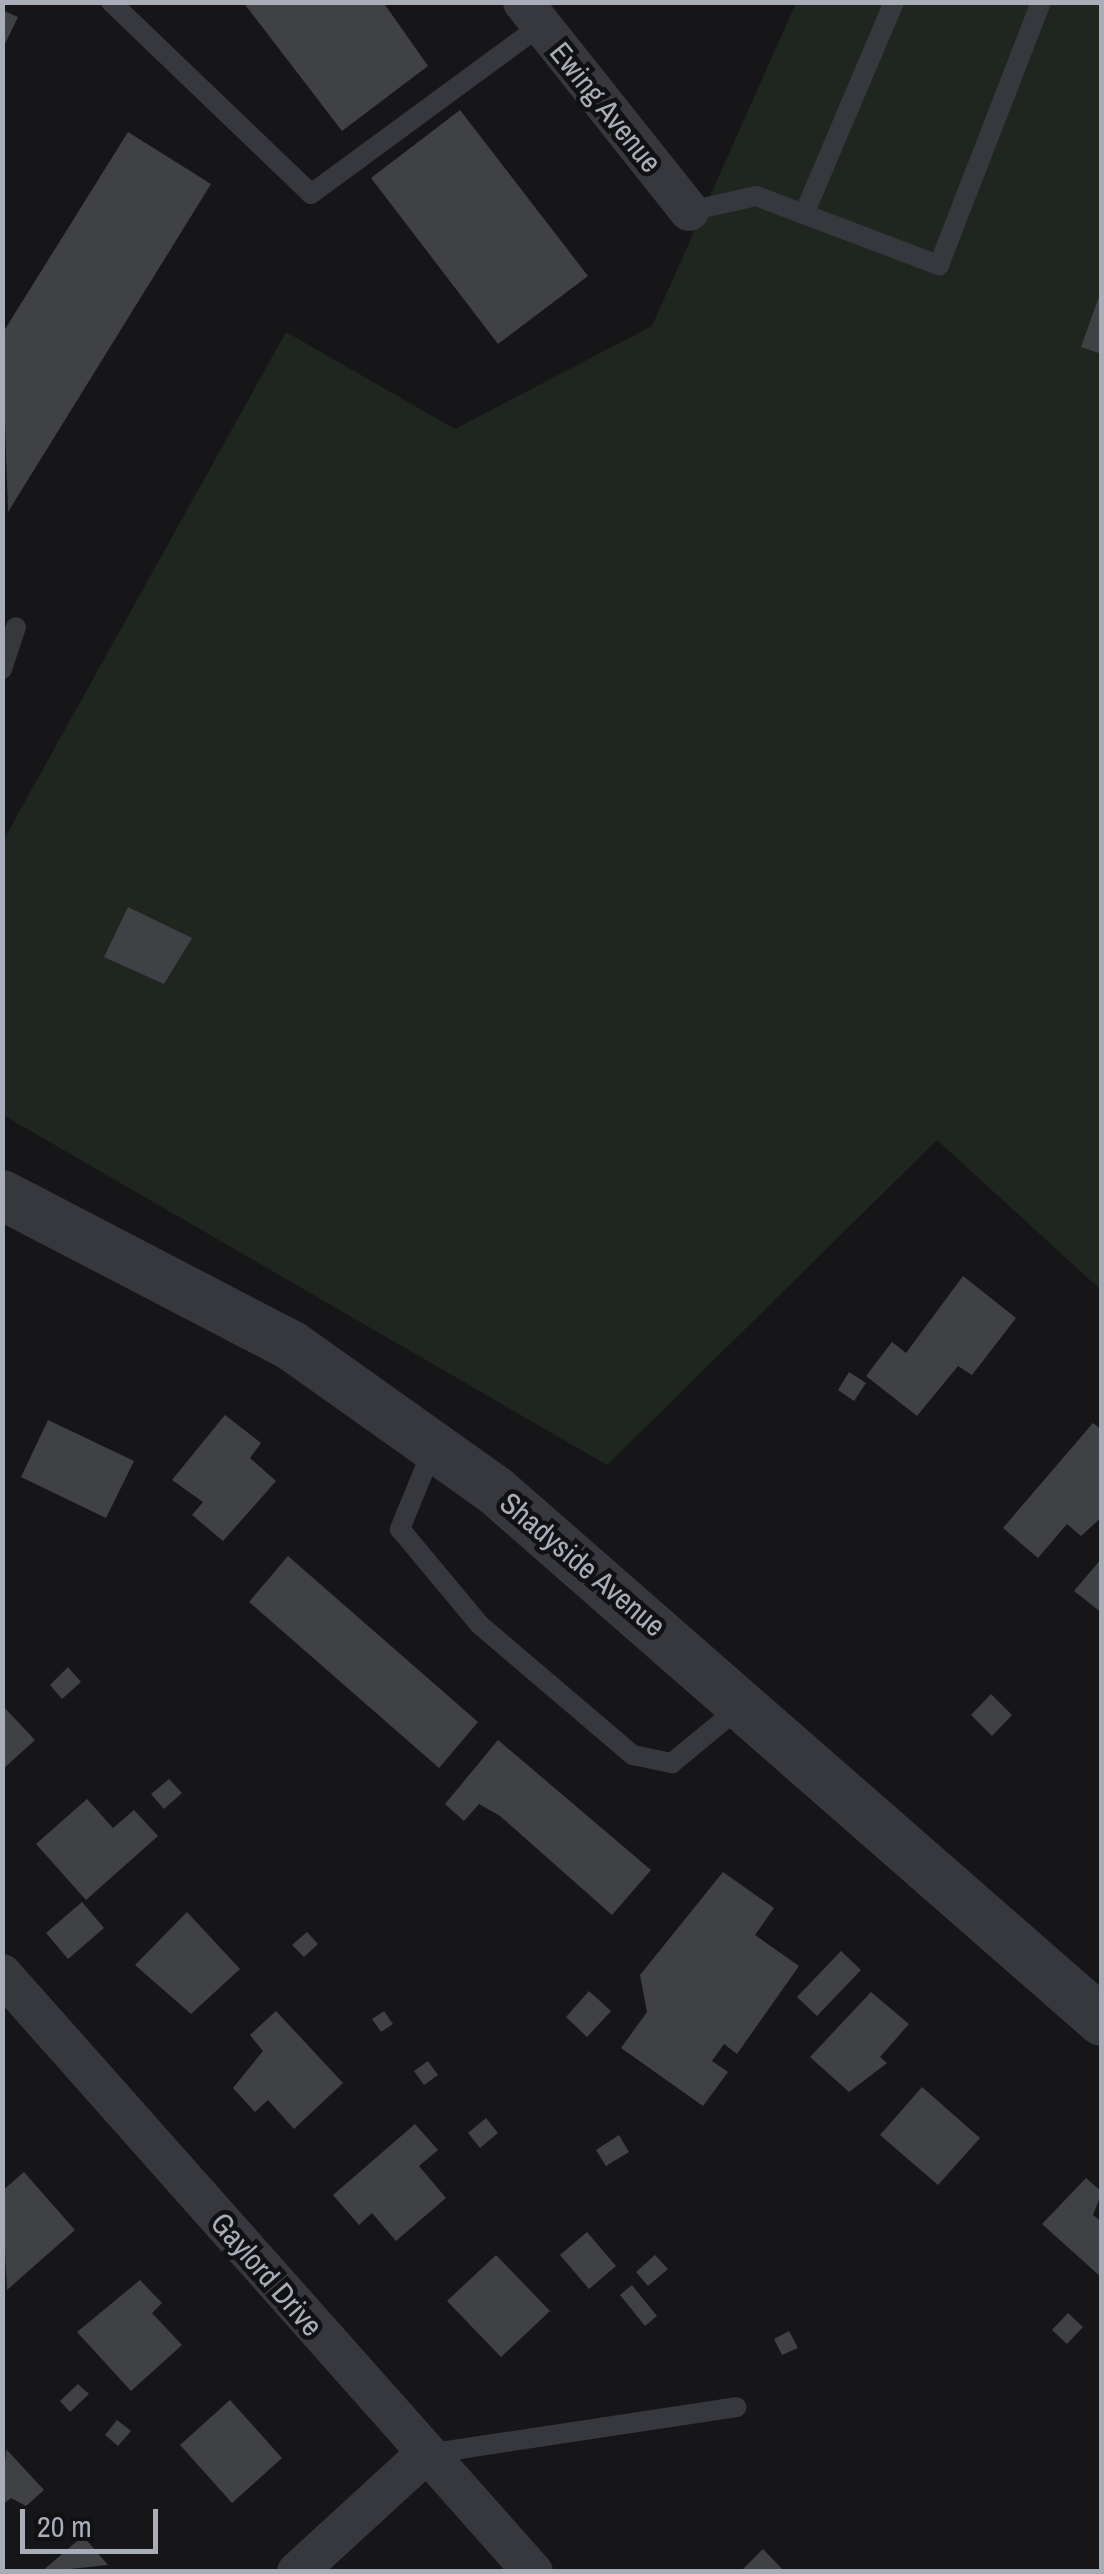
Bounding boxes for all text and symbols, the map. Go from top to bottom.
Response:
street label: Ewing Avenue [542,34,670,180]
street label: Shadyside Avenue [492,1484,674,1644]
street label: Gaylord Drive [204,2205,330,2343]
scale bar [25,2489,162,2551]
text: 20 m [37,2506,92,2546]

